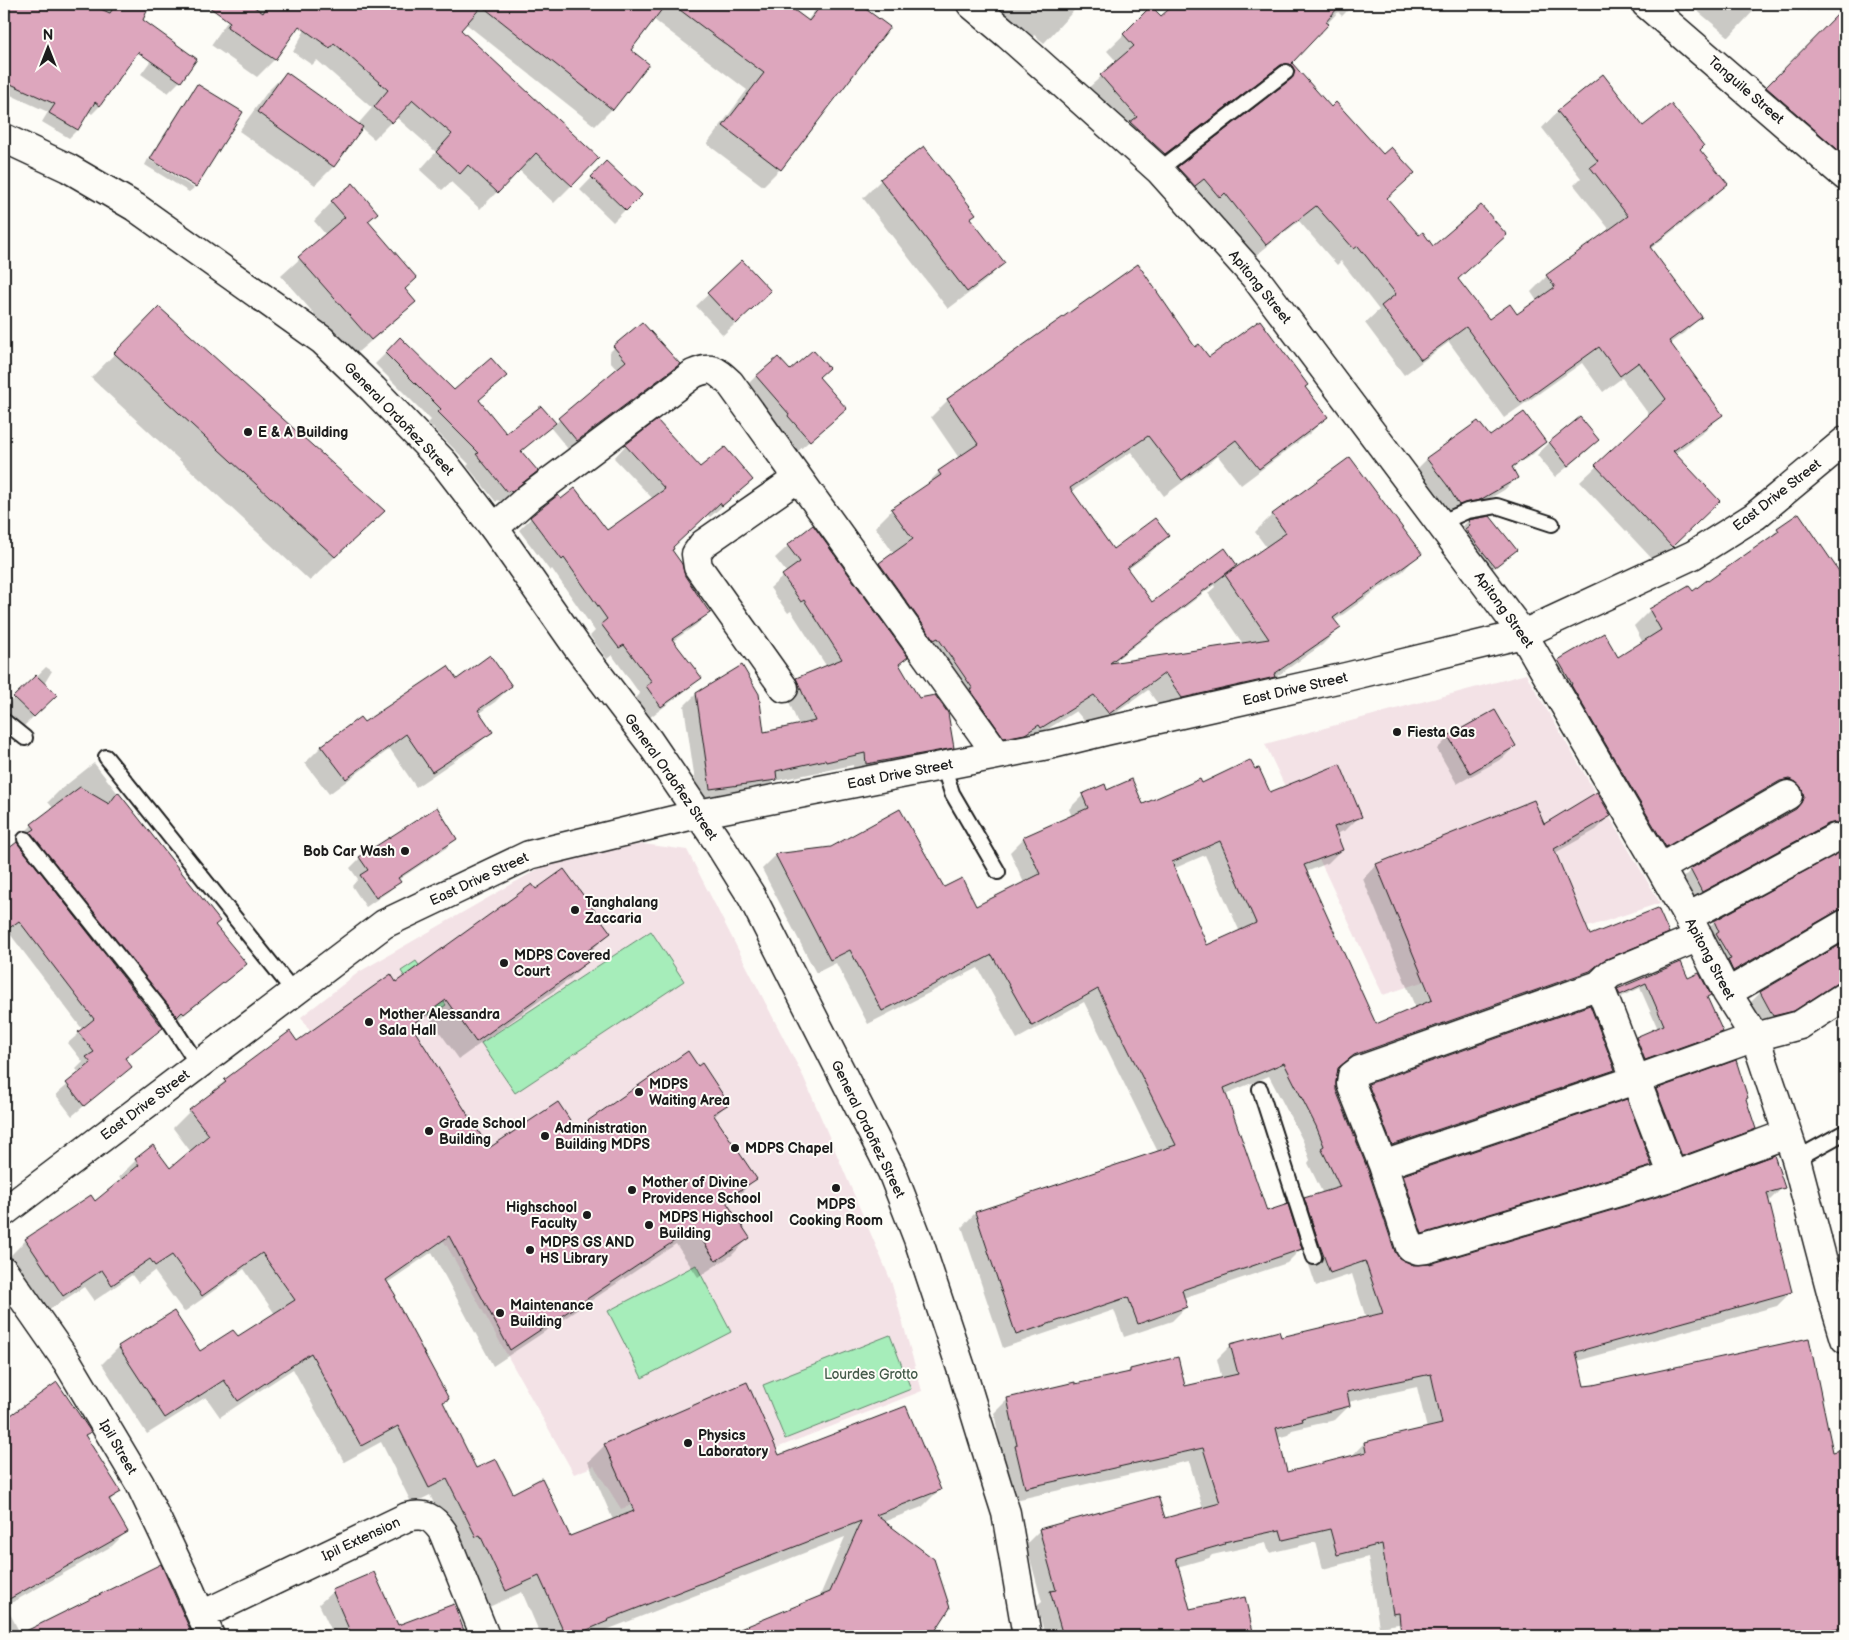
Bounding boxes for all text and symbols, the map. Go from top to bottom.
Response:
north arrow [22,22,72,72]
text: N [43,27,53,44]
street label: Tanguile Street [1705,52,1788,128]
street label: Apitong Street [1225,247,1295,328]
street label: General Ordoñez Street [340,359,458,480]
place label: E & A Building [258,424,348,441]
marker: E & A Building [242,426,254,438]
street label: East Drive Street [1730,455,1825,535]
street label: Apitong Street [1471,569,1538,652]
street label: East Drive Street [1241,669,1350,709]
street label: General Ordoñez Street [621,710,722,844]
place label: Fiesta Gas [1407,724,1475,741]
marker: Fiesta Gas [1391,726,1403,738]
street label: East Drive Street [846,755,955,793]
place label: Bob Car Wash [303,843,395,860]
marker: Bob Car Wash [399,845,411,857]
street label: East Drive Street [427,848,532,909]
place label: Tanghalang Zaccaria [585,894,658,927]
marker: Tanghalang Zaccaria [569,904,581,916]
street label: Apitong Street [1681,915,1739,1003]
place label: MDPS Covered Court [514,947,610,980]
marker: MDPS Covered Court [498,957,510,969]
place label: Mother Alessandra Sala Hall [379,1006,500,1039]
marker: Mother Alessandra Sala Hall [363,1016,375,1028]
street label: General Ordoñez Street [827,1057,909,1201]
street label: East Drive Street [97,1066,193,1144]
place label: MDPS Waiting Area [649,1076,730,1109]
marker: MDPS Waiting Area [633,1086,645,1098]
place label: Grade School Building [439,1115,526,1148]
place label: Administration Building MDPS [554,1120,650,1153]
marker: Grade School Building [423,1125,435,1137]
marker: Administration Building MDPS [539,1130,551,1142]
place label: MDPS Chapel [745,1140,833,1157]
marker: MDPS Chapel [729,1142,741,1154]
place label: Mother of Divine Providence School [642,1174,761,1207]
marker: MDPS Cooking Room [830,1182,842,1194]
marker: Mother of Divine Providence School [626,1184,638,1196]
place label: MDPS Cooking Room [789,1196,883,1229]
place label: Highschool Faculty [506,1199,578,1232]
marker: Highschool Faculty [581,1209,593,1221]
place label: MDPS Highschool Building [659,1209,773,1242]
marker: MDPS Highschool Building [643,1219,655,1231]
place label: MDPS GS AND HS Library [540,1234,634,1267]
marker: MDPS GS AND HS Library [524,1244,536,1256]
place label: Maintenance Building [510,1297,593,1330]
marker: Maintenance Building [494,1307,506,1319]
park label: Lourdes Grotto [824,1366,918,1383]
street label: Ipil Street [95,1416,141,1478]
place label: Physics Laboratory [698,1427,769,1460]
marker: Physics Laboratory [682,1437,694,1449]
street label: Ipil Extension [319,1513,403,1565]

